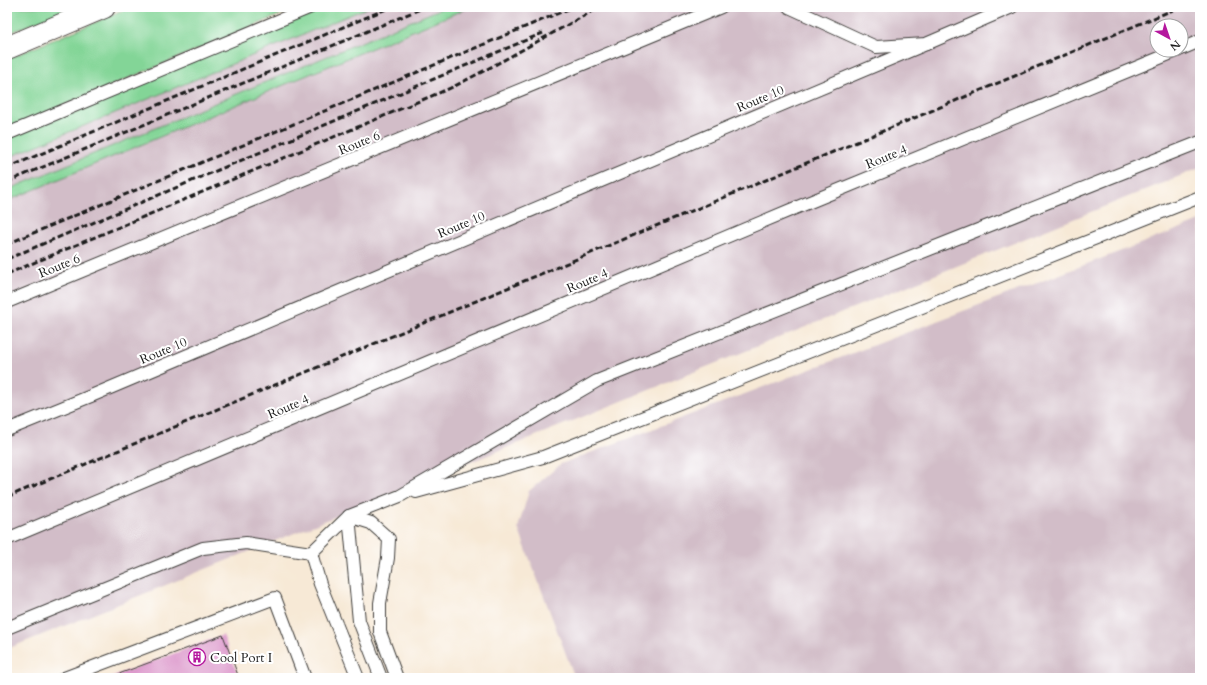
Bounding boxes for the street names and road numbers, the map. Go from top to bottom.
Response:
street label: Route 10 [734,81,787,117]
street label: Route 6 [336,126,383,159]
street label: Route 4 [863,140,910,173]
street label: Route 10 [435,207,488,243]
street label: Route 6 [36,249,83,282]
street label: Route 4 [564,264,611,298]
street label: Route 10 [137,333,190,369]
street label: Route 4 [265,390,312,424]

